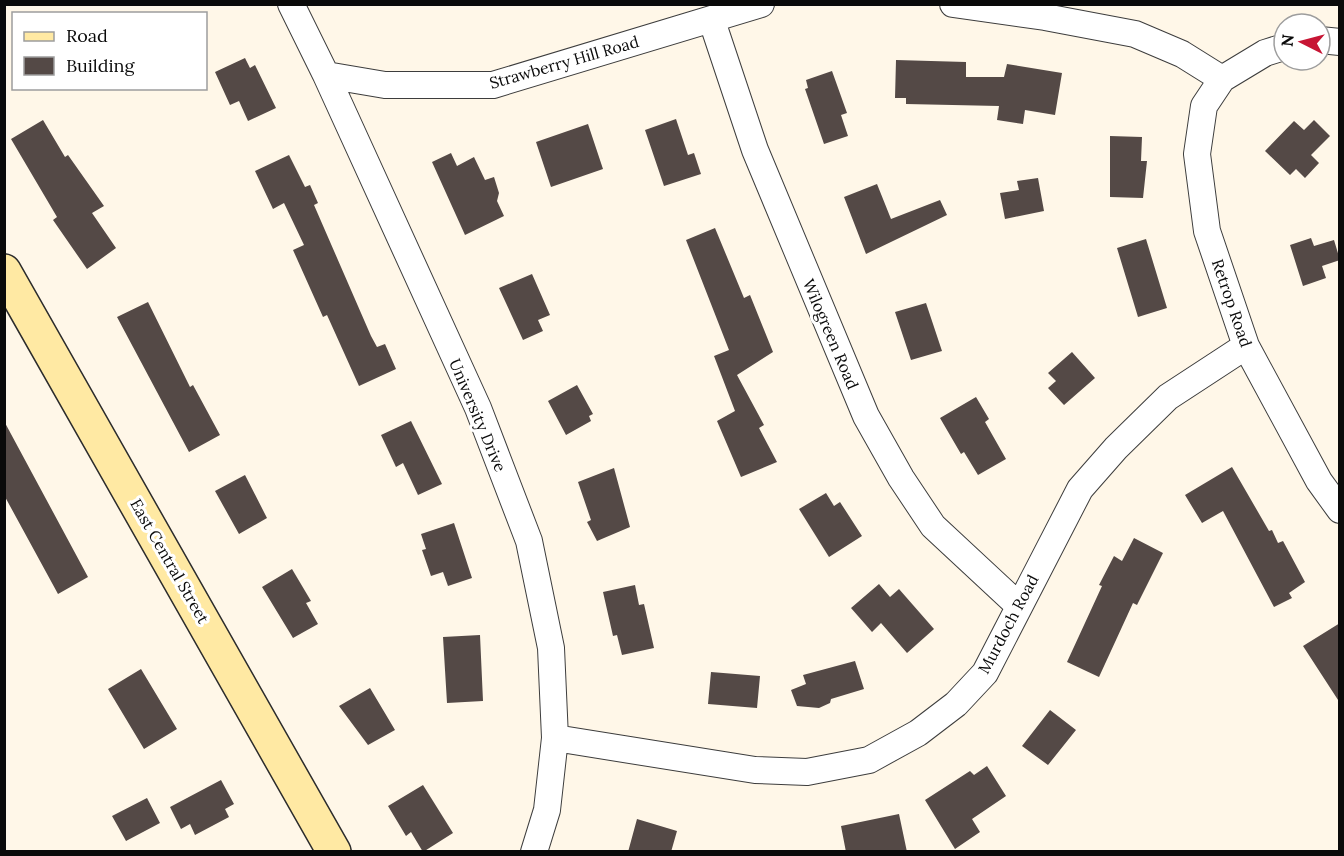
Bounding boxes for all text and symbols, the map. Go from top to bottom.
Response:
legend [12,12,207,90]
north arrow [1272,12,1332,72]
text: Road [66,24,108,47]
street label: Strawberry Hill Road [487,31,641,93]
text: N [1276,33,1298,48]
text: Building [66,54,136,77]
street label: Retrop Road [1208,256,1257,350]
street label: Wilogreen Road [799,276,863,393]
street label: University Drive [445,355,511,475]
street label: East Central Street [126,495,214,628]
street label: Murdoch Road [973,571,1043,677]

